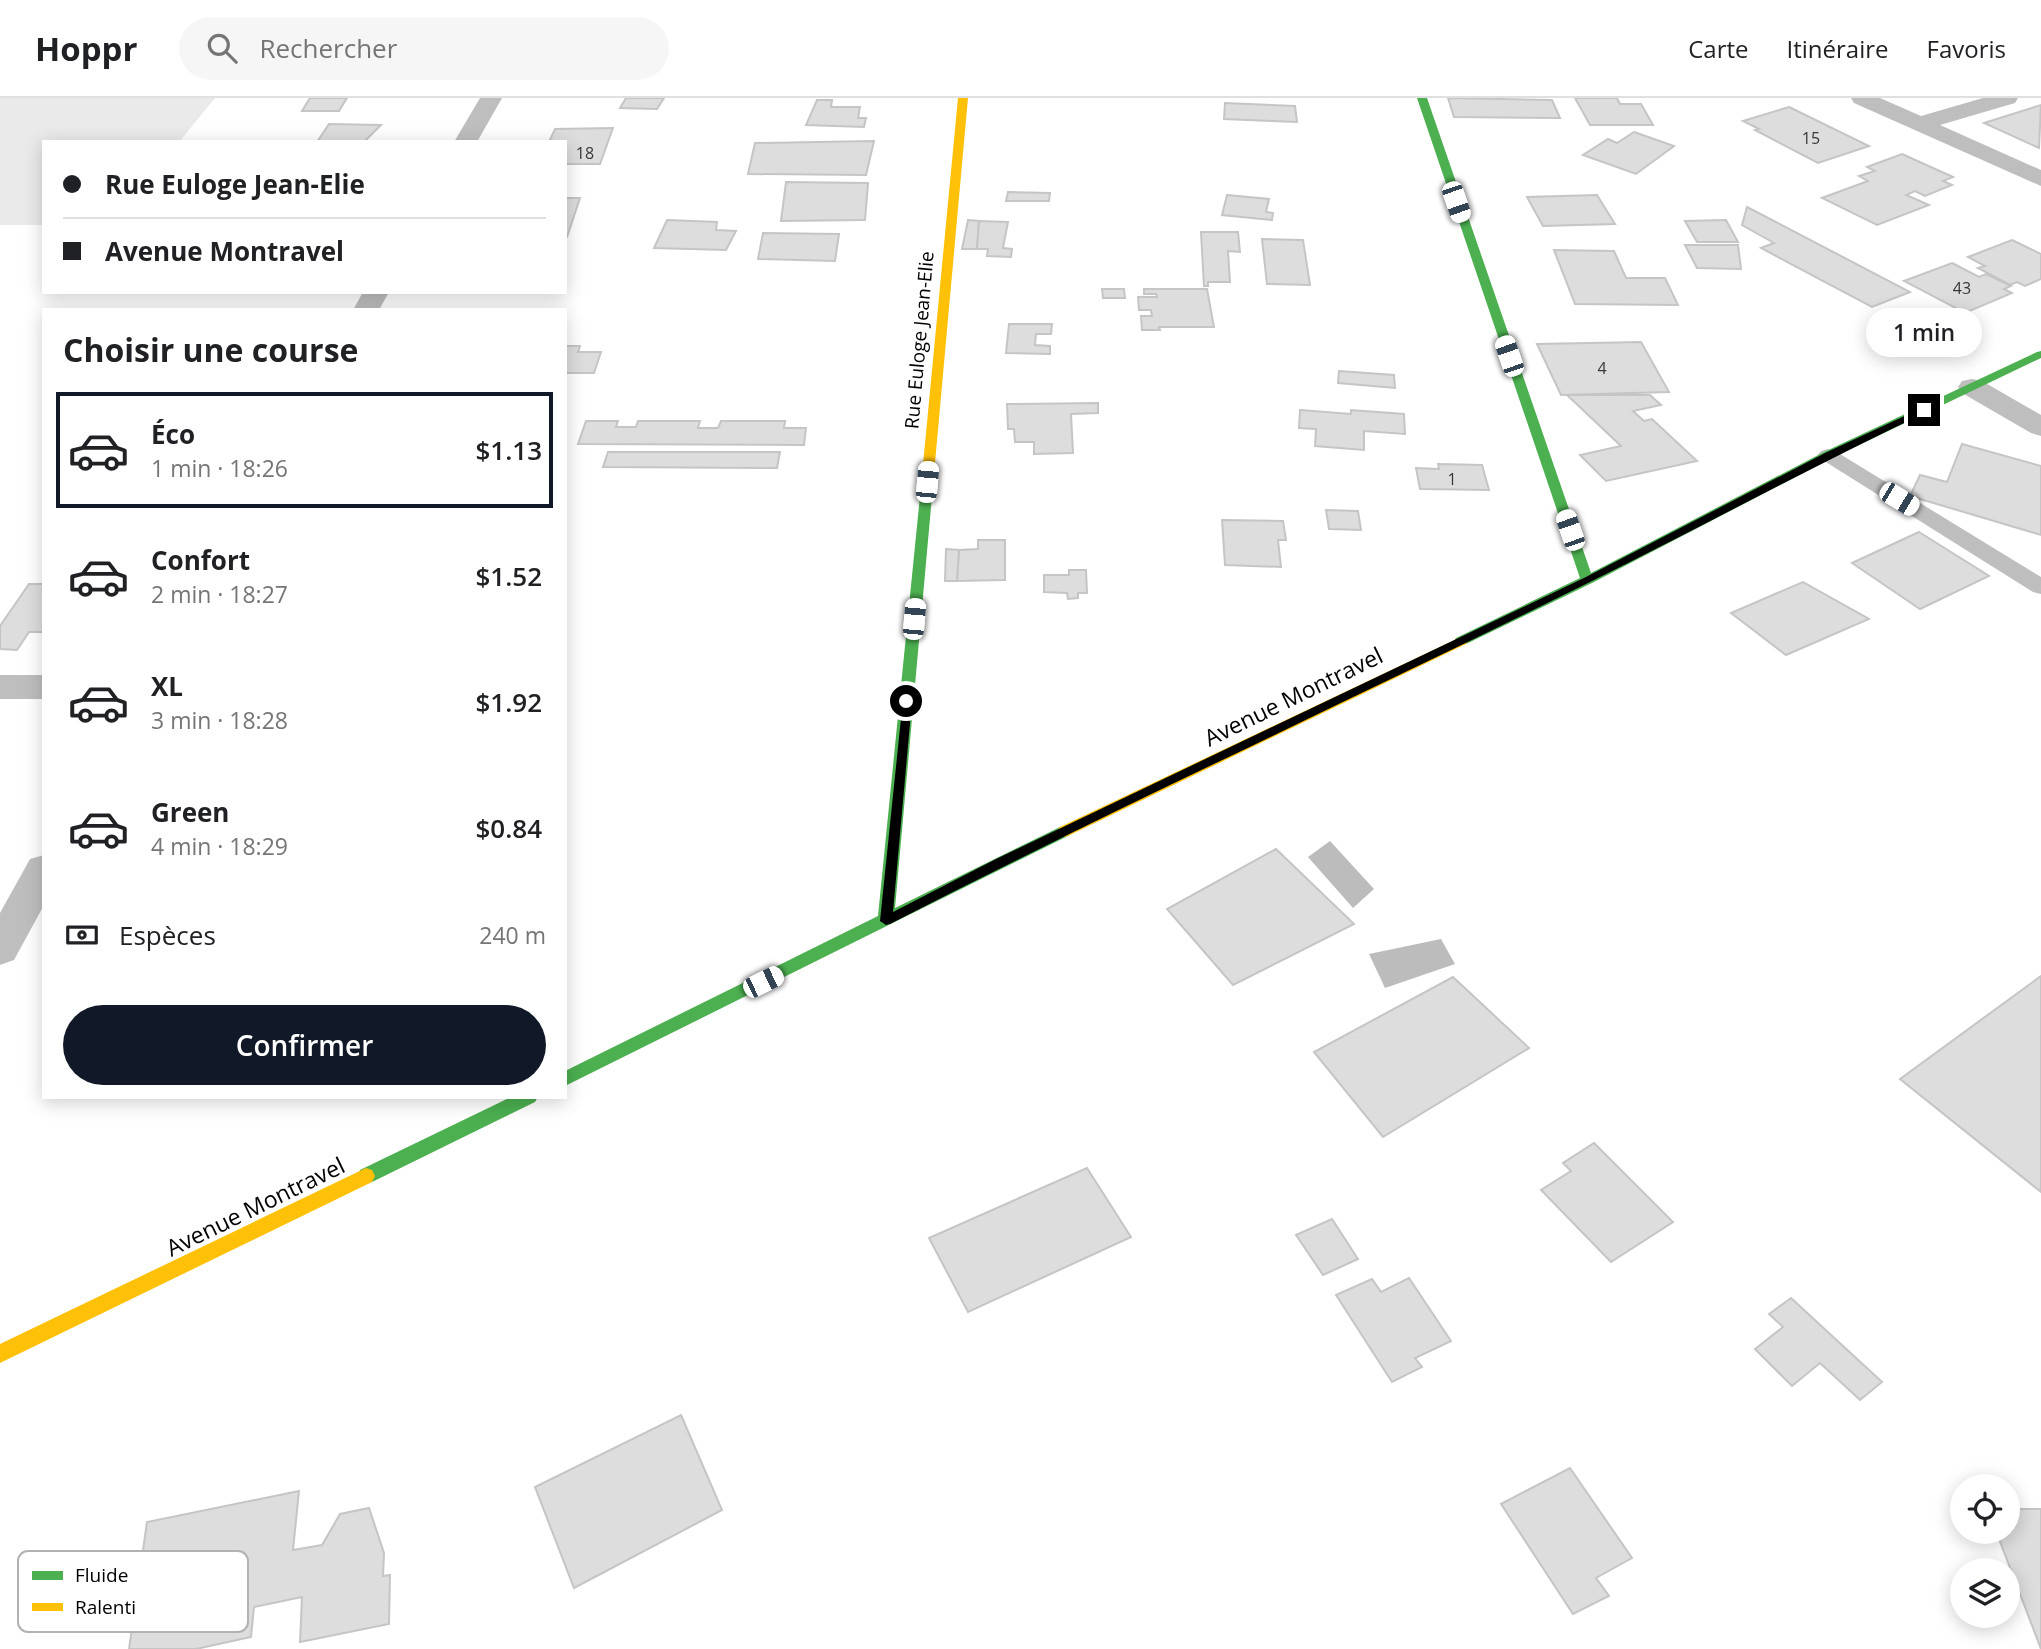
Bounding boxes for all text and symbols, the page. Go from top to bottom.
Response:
search box [179,17,669,80]
text: Hoppr [35,26,137,71]
icon: search [203,29,241,67]
text: Rechercher [259,30,397,66]
text: Carte [1688,32,1749,65]
text: Itinéraire [1787,32,1889,65]
text: Favoris [1927,32,2006,65]
house number: 15 [1802,127,1820,149]
house number: 18 [576,142,594,164]
text: Rue Euloge Jean-Elie [105,166,365,202]
car [1440,179,1473,225]
text: Avenue Montravel [105,233,344,269]
street label: Rue Euloge Jean-Elie [898,250,940,430]
house number: 43 [1953,277,1971,299]
callout: 1 min [1866,308,1982,358]
text: 1 min [1893,316,1955,348]
text: Choisir une course [63,328,358,371]
car [1493,333,1526,379]
house number: 4 [1597,357,1607,379]
route end [1908,394,1940,426]
text: Éco [151,416,195,452]
icon: car [67,419,130,482]
text: $1.13 [475,432,542,468]
text: 1 min · 18:26 [151,452,288,484]
car [915,460,940,504]
house number: 1 [1447,468,1457,490]
car [1876,479,1923,519]
car [1554,507,1587,553]
text: Confort [151,542,250,578]
icon: car [67,545,130,608]
text: $1.52 [475,558,542,594]
text: 2 min · 18:27 [151,578,288,610]
car [902,597,927,641]
street label: Avenue Montravel [1198,639,1388,753]
text: XL [151,668,183,704]
icon: car [67,671,130,734]
text: $1.92 [475,684,542,720]
route start [890,685,922,717]
text: 3 min · 18:28 [151,704,288,736]
text: Green [151,794,229,830]
icon: car [67,797,130,860]
text: $0.84 [475,810,542,846]
text: 4 min · 18:29 [151,830,288,862]
icon: cash [63,916,101,954]
text: Espèces [119,917,216,953]
text: 240 m [479,919,546,951]
car [740,963,787,1001]
button: Confirmer [63,1005,546,1085]
street label: Avenue Montravel [160,1149,350,1263]
map controls [1950,1474,2020,1628]
button: locate [1950,1474,2020,1544]
legend [18,1551,248,1632]
button: layers [1950,1558,2020,1628]
text: Fluide [75,1562,128,1588]
text: Ralenti [75,1594,136,1620]

